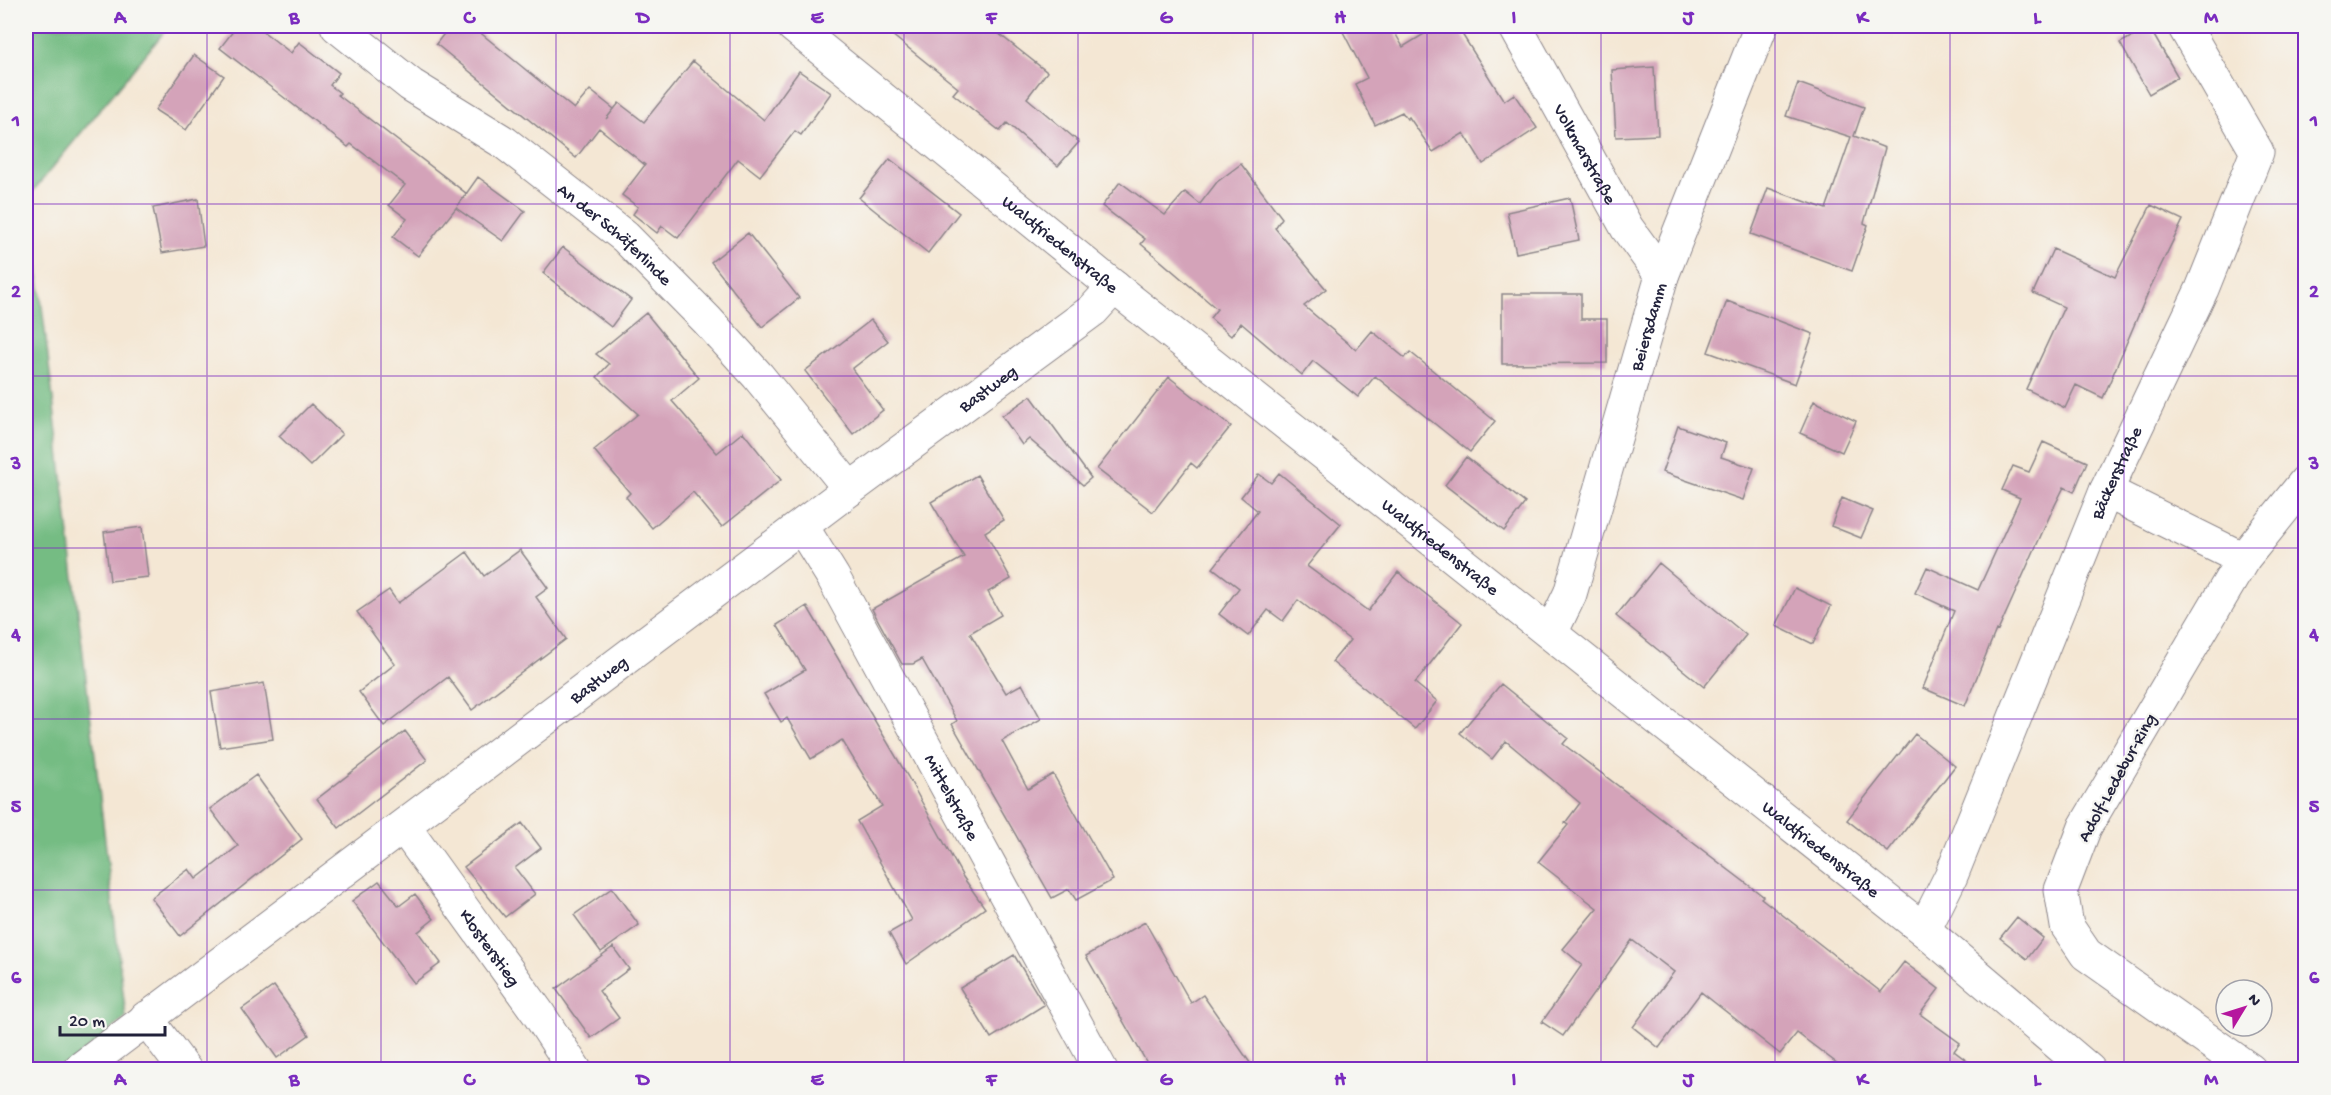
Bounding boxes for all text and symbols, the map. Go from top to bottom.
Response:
text: A [113,8,128,31]
text: B [288,8,300,31]
text: C [463,8,477,31]
text: D [634,8,650,31]
text: E [811,8,825,31]
text: F [985,8,998,31]
text: G [1160,8,1174,31]
text: H [1334,8,1346,31]
text: I [1512,8,1517,31]
text: J [1682,8,1695,31]
text: K [1855,8,1870,31]
text: L [2033,8,2042,31]
text: M [2204,8,2219,31]
street label: Volkmarstraße [1547,100,1620,209]
text: 1 [11,111,20,134]
text: 1 [2309,111,2318,134]
street label: An der Schäferlinde [552,180,676,292]
street label: Waldfriedenstraße [997,192,1122,300]
street label: Beiersdamm [1627,280,1673,375]
text: 2 [11,282,21,305]
text: 2 [2309,282,2319,305]
street label: Bastweg [955,362,1022,419]
street label: Bäckerstraße [2087,423,2148,524]
text: 3 [10,454,21,477]
text: 3 [2308,454,2319,477]
street label: Waldfriedenstraße [1376,495,1503,602]
text: 4 [10,625,21,648]
text: 4 [2308,625,2319,648]
street label: Bastweg [566,652,633,710]
street label: Adolf-Ledebur-Ring [2074,710,2162,846]
street label: Mittelstraße [918,751,983,845]
text: 5 [11,797,22,820]
text: 5 [2309,797,2320,820]
street label: Waldfriedenstraße [1757,798,1883,904]
street label: Klosterstieg [454,906,523,991]
text: 6 [11,968,22,991]
text: 6 [2309,968,2320,991]
north arrow [2214,978,2274,1038]
text: N [2242,991,2264,1011]
scale bar [60,999,165,1037]
text: 20 m [69,1012,105,1033]
text: A [113,1070,128,1093]
text: B [288,1070,300,1093]
text: C [463,1070,477,1093]
text: D [634,1070,650,1093]
text: E [811,1070,825,1093]
text: F [985,1070,998,1093]
text: G [1160,1070,1174,1093]
text: H [1334,1070,1346,1093]
text: I [1512,1070,1517,1093]
text: J [1682,1070,1695,1093]
text: K [1855,1070,1870,1093]
text: L [2033,1070,2042,1093]
text: M [2204,1070,2219,1093]

